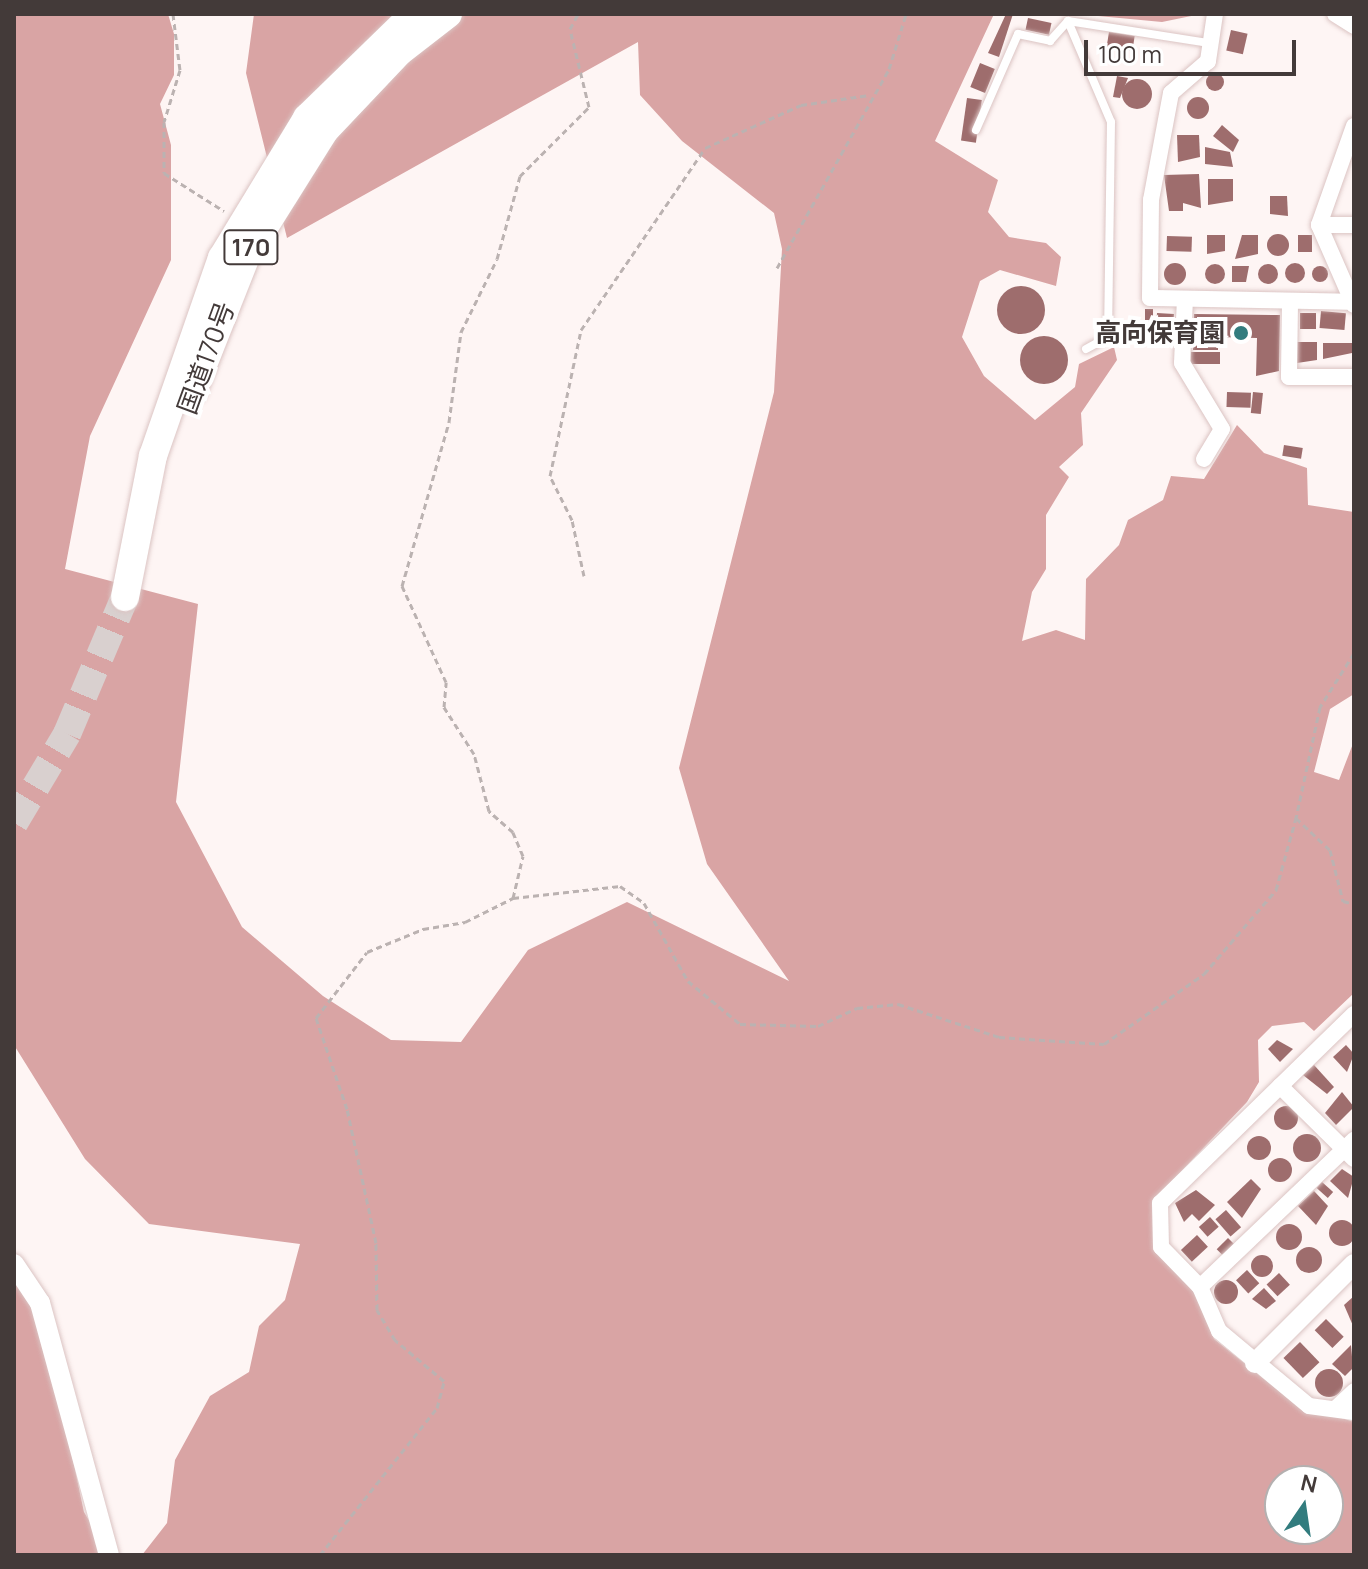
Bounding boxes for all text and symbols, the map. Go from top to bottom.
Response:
scale bar [1088,24,1300,74]
text: 100 m [1098,37,1162,70]
road number: 170 [223,227,279,267]
street label: 国道170号 [171,298,241,418]
place label: 高向保育園 [1095,317,1225,349]
marker: 高向保育園 [1232,324,1250,342]
north arrow [1264,1465,1344,1545]
text: N [1298,1467,1320,1500]

